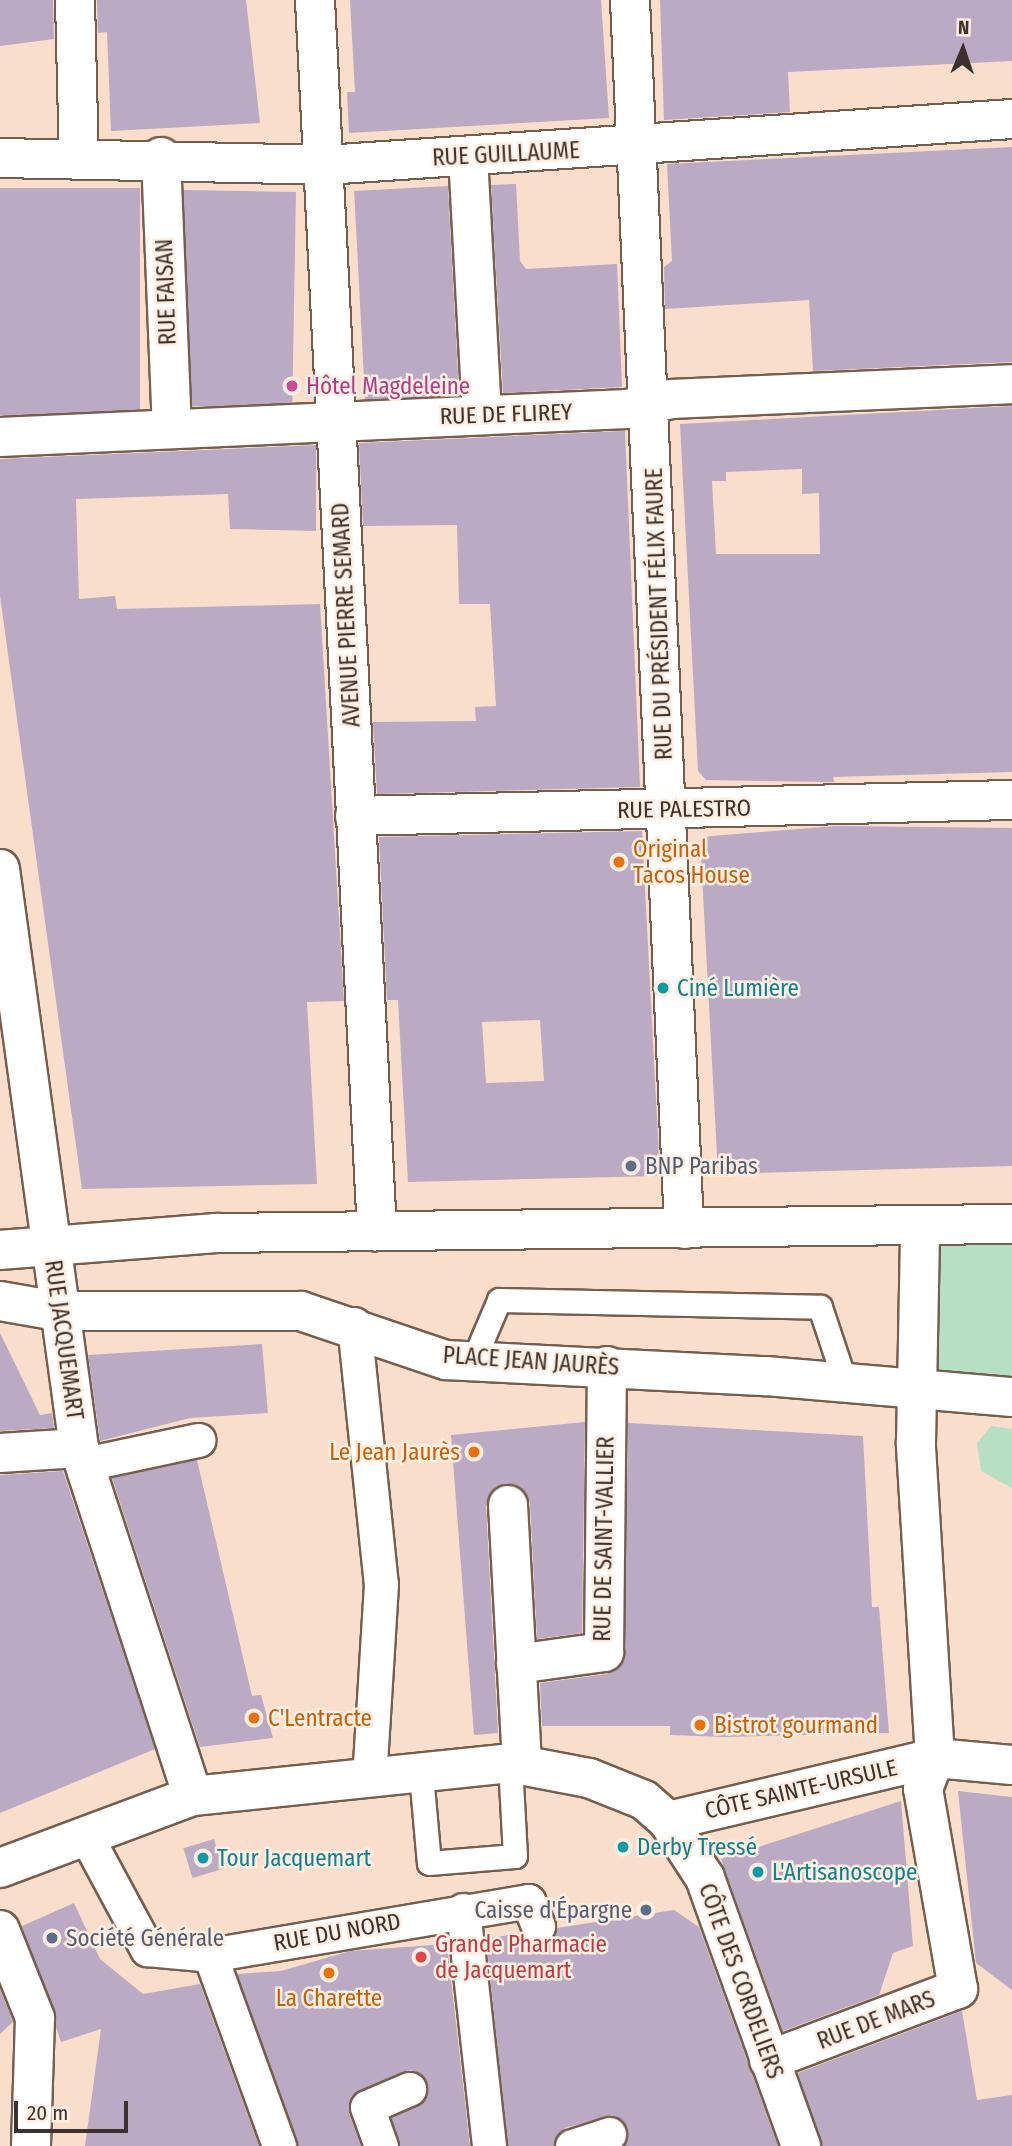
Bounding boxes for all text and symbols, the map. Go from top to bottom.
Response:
north arrow [928,14,998,84]
text: N [958,16,970,39]
street label: RUE GUILLAUME [432,136,580,172]
street label: RUE FAISAN [150,238,182,346]
place label: Hôtel Magdeleine [306,372,470,400]
marker: Hôtel Magdeleine [284,378,300,394]
street label: RUE DE FLIREY [439,398,573,430]
street label: RUE DU PRÉSIDENT FÉLIX FAURE [640,467,678,761]
street label: AVENUE PIERRE SEMARD [326,502,366,728]
street label: RUE PALESTRO [617,794,751,824]
place label: Original Tacos House [633,835,750,889]
marker: Original Tacos House [611,854,627,870]
place label: Ciné Lumière [677,974,799,1002]
marker: Ciné Lumière [655,980,671,996]
place label: BNP Paribas [645,1152,758,1180]
marker: BNP Paribas [623,1158,639,1174]
street label: RUE JACQUEMART [39,1258,89,1422]
street label: PLACE JEAN JAURÈS [442,1341,620,1381]
street label: RUE DE SAINT-VALLIER [588,1436,620,1642]
place label: Le Jean Jaurès [329,1438,460,1466]
marker: Le Jean Jaurès [466,1444,482,1460]
place label: C'Lentracte [268,1704,372,1732]
marker: C'Lentracte [246,1710,262,1726]
place label: Bistrot gourmand [714,1711,878,1739]
marker: Bistrot gourmand [692,1717,708,1733]
street label: CÔTE SAINTE-URSULE [702,1753,900,1825]
place label: Derby Tressé [637,1833,757,1861]
marker: Derby Tressé [615,1839,631,1855]
place label: Tour Jacquemart [217,1844,371,1872]
marker: Tour Jacquemart [195,1850,211,1866]
place label: L'Artisanoscope [772,1858,917,1886]
marker: L'Artisanoscope [750,1864,766,1880]
street label: CÔTE DES CORDELIERS [693,1880,789,2082]
place label: Caisse d'Épargne [474,1896,632,1924]
marker: Caisse d'Épargne [638,1902,654,1918]
street label: RUE DU NORD [271,1907,403,1957]
place label: Société Générale [66,1924,224,1952]
marker: Société Générale [44,1930,60,1946]
place label: Grande Pharmacie de Jacquemart [435,1930,607,1984]
marker: Grande Pharmacie de Jacquemart [413,1949,429,1965]
marker: La Charette [321,1965,337,1981]
place label: La Charette [276,1984,382,2012]
street label: RUE DE MARS [813,1985,939,2055]
scale bar [18,2086,131,2130]
text: 20 m [27,2100,68,2126]

